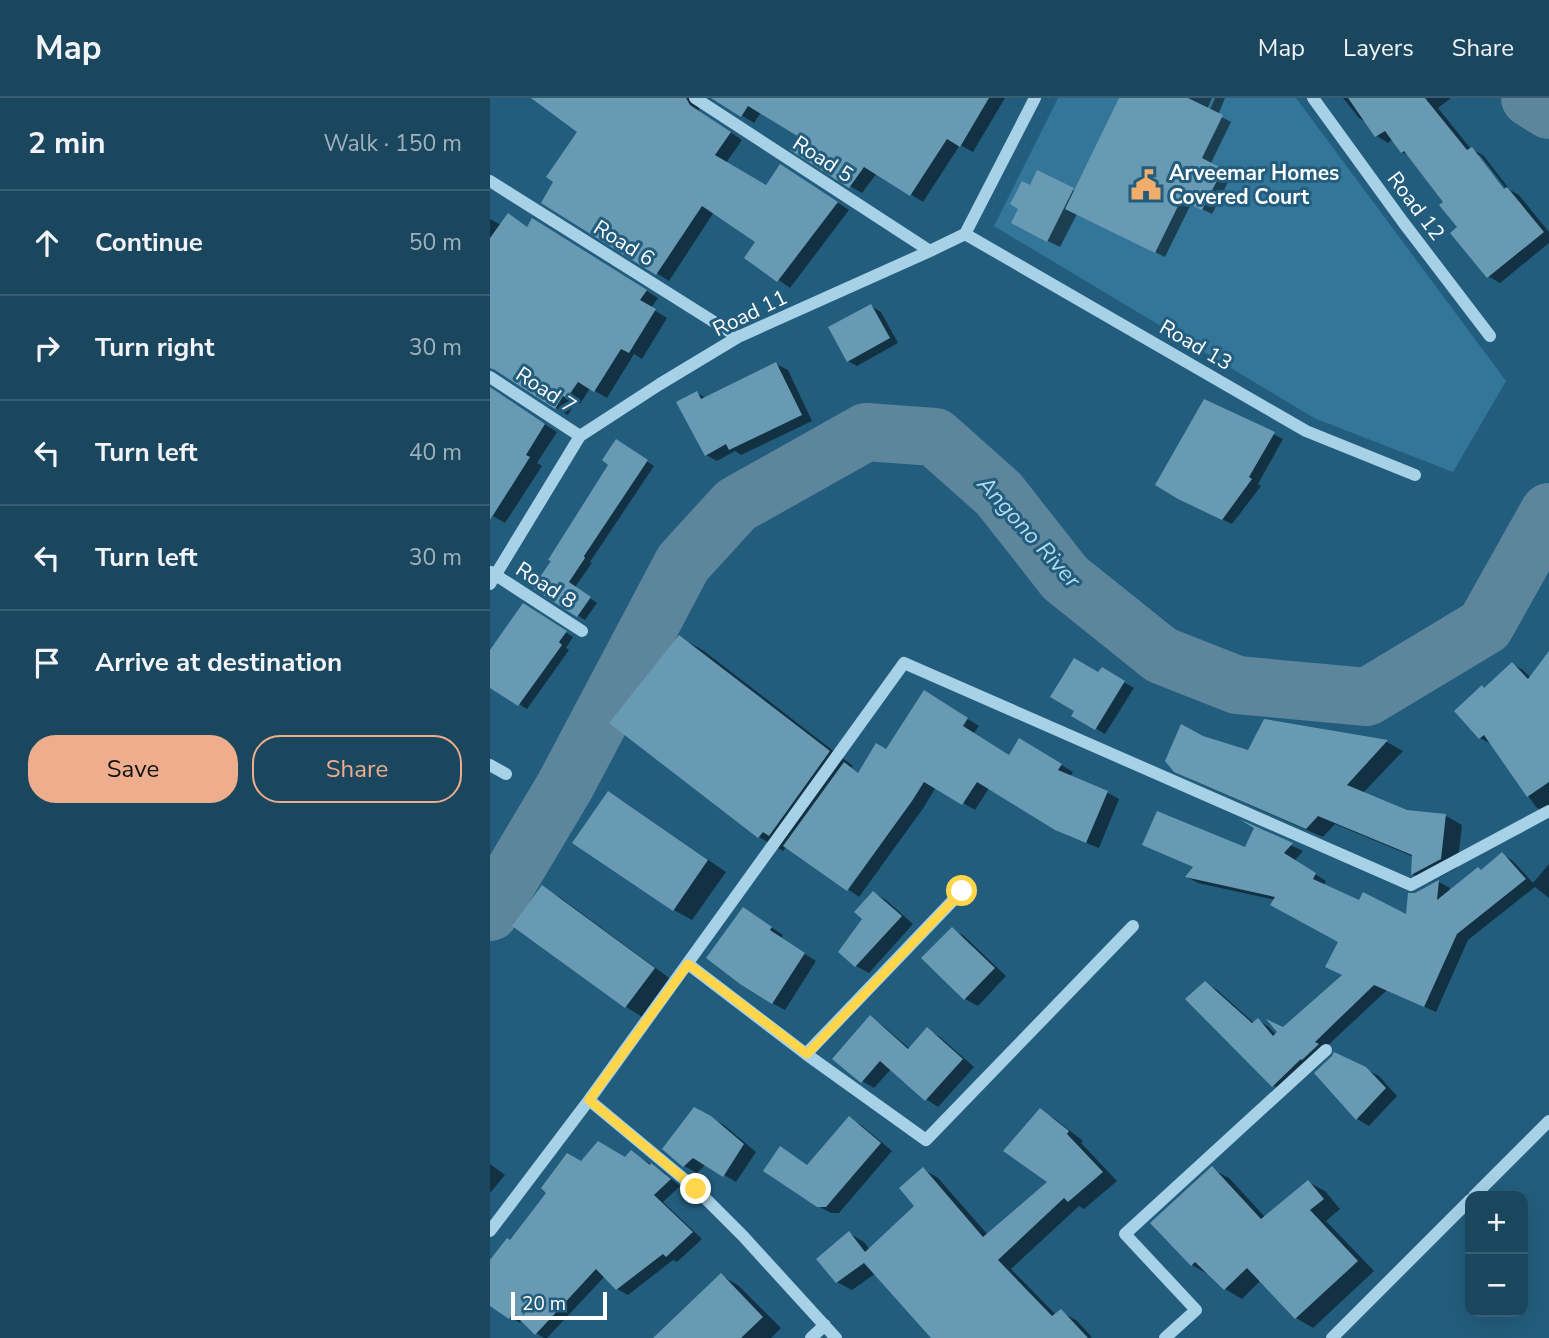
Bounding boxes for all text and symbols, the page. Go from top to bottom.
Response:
text: Map [35,26,102,71]
text: Map [1258,32,1305,64]
text: Layers [1343,32,1414,64]
text: Share [1452,32,1514,64]
text: 2 min [28,123,106,164]
text: Walk · 150 m [323,128,462,159]
street label: Road 5 [787,129,859,189]
place label: Arveemar Homes Covered Court [1169,159,1339,211]
street label: Road 12 [1381,166,1451,246]
public building icon: Arveemar Homes Covered Court [1129,168,1163,202]
street label: Road 6 [588,213,660,273]
icon: ahead [28,224,66,262]
text: Continue [95,225,203,260]
text: 50 m [409,227,462,258]
street label: Road 11 [708,283,792,343]
street label: Road 13 [1155,313,1237,377]
icon: right [28,329,66,367]
text: Turn right [95,330,214,365]
text: 30 m [409,332,462,363]
street label: Road 7 [510,360,582,420]
icon: left [28,434,66,472]
text: Turn left [95,435,198,470]
text: 40 m [409,437,462,468]
water label: Angono River [970,469,1088,595]
icon: left [28,539,66,577]
text: Turn left [95,540,198,575]
text: 30 m [409,542,462,573]
street label: Road 8 [510,555,582,615]
icon: arrive [28,644,66,682]
text: Arrive at destination [95,645,342,680]
button: Save [28,735,238,803]
button: Share [252,735,462,803]
route start [946,875,977,906]
route end [680,1173,711,1204]
map controls [1465,1191,1528,1317]
button: + [1465,1191,1528,1254]
button: − [1465,1254,1528,1317]
scale bar [511,1289,607,1321]
text: 20 m [522,1291,566,1317]

